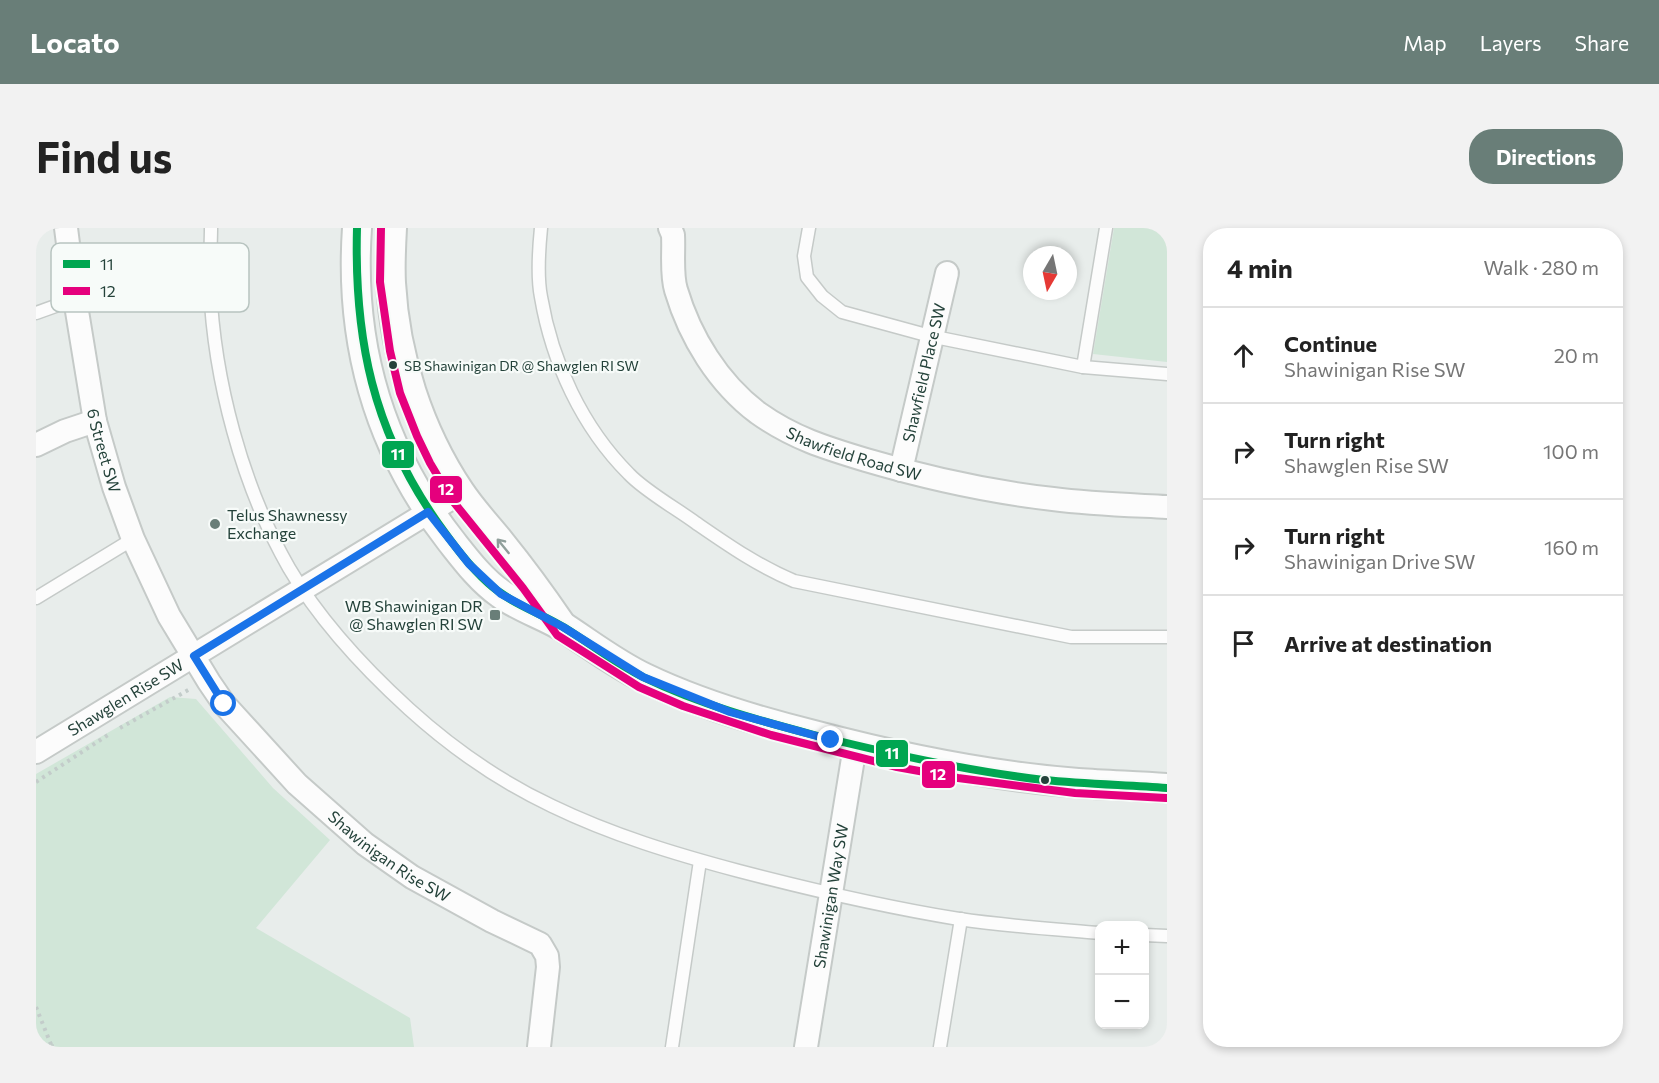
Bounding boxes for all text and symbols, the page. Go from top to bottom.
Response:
text: Locato [30,25,120,59]
text: Map [1403,30,1447,55]
text: Layers [1480,30,1542,55]
text: Share [1575,30,1629,55]
button: Directions [1469,129,1623,184]
text: Find us [36,130,172,182]
legend [51,243,249,312]
north arrow [1023,246,1077,300]
text: 4 min [1227,252,1293,283]
text: 11 [100,254,114,273]
text: Walk · 280 m [1483,255,1599,279]
text: 12 [100,281,116,300]
street label: Shawfield Place SW [898,301,949,444]
text: Continue [1284,330,1377,357]
icon: ahead [1227,339,1260,372]
text: 20 m [1554,343,1599,367]
place label: SB Shawinigan DR @ Shawglen RI SW [404,357,639,374]
text: Shawinigan Rise SW [1284,357,1465,381]
marker: SB Shawinigan DR @ Shawglen RI SW [387,359,399,371]
street label: 6 Street SW [84,407,125,495]
street label: Shawfield Road SW [783,422,923,484]
text: Turn right [1284,426,1385,453]
icon: right [1227,435,1260,468]
text: 100 m [1543,439,1599,463]
line badge: 11 [381,440,415,469]
text: 11 [391,444,405,463]
text: Shawglen Rise SW [1284,453,1449,477]
line badge: 12 [429,475,463,504]
text: 12 [438,479,454,498]
place label: Telus Shawnessy Exchange [227,505,348,542]
marker: Telus Shawnessy Exchange [208,517,222,531]
text: Turn right [1284,522,1385,549]
icon: right [1227,531,1260,564]
text: 160 m [1544,535,1599,559]
one-way arrow [496,538,509,554]
text: Shawinigan Drive SW [1284,549,1476,573]
place label: WB Shawinigan DR @ Shawglen RI SW [345,596,483,633]
marker: WB Shawinigan DR @ Shawglen RI SW [488,608,502,622]
icon: arrive [1227,627,1260,660]
text: Arrive at destination [1284,630,1492,657]
street label: Shawglen Rise SW [64,654,187,739]
route start [210,690,236,716]
route end [817,726,843,752]
line badge: 11 [875,739,909,768]
text: 11 [885,743,899,762]
line badge: 12 [921,760,956,789]
text: 12 [930,764,946,783]
unlabelled marker [1039,774,1051,786]
street label: Shawinigan Rise SW [325,806,454,905]
street label: Shawinigan Way SW [809,822,851,970]
map controls [1095,921,1149,1029]
button: + [1095,921,1149,975]
button: − [1095,975,1149,1029]

